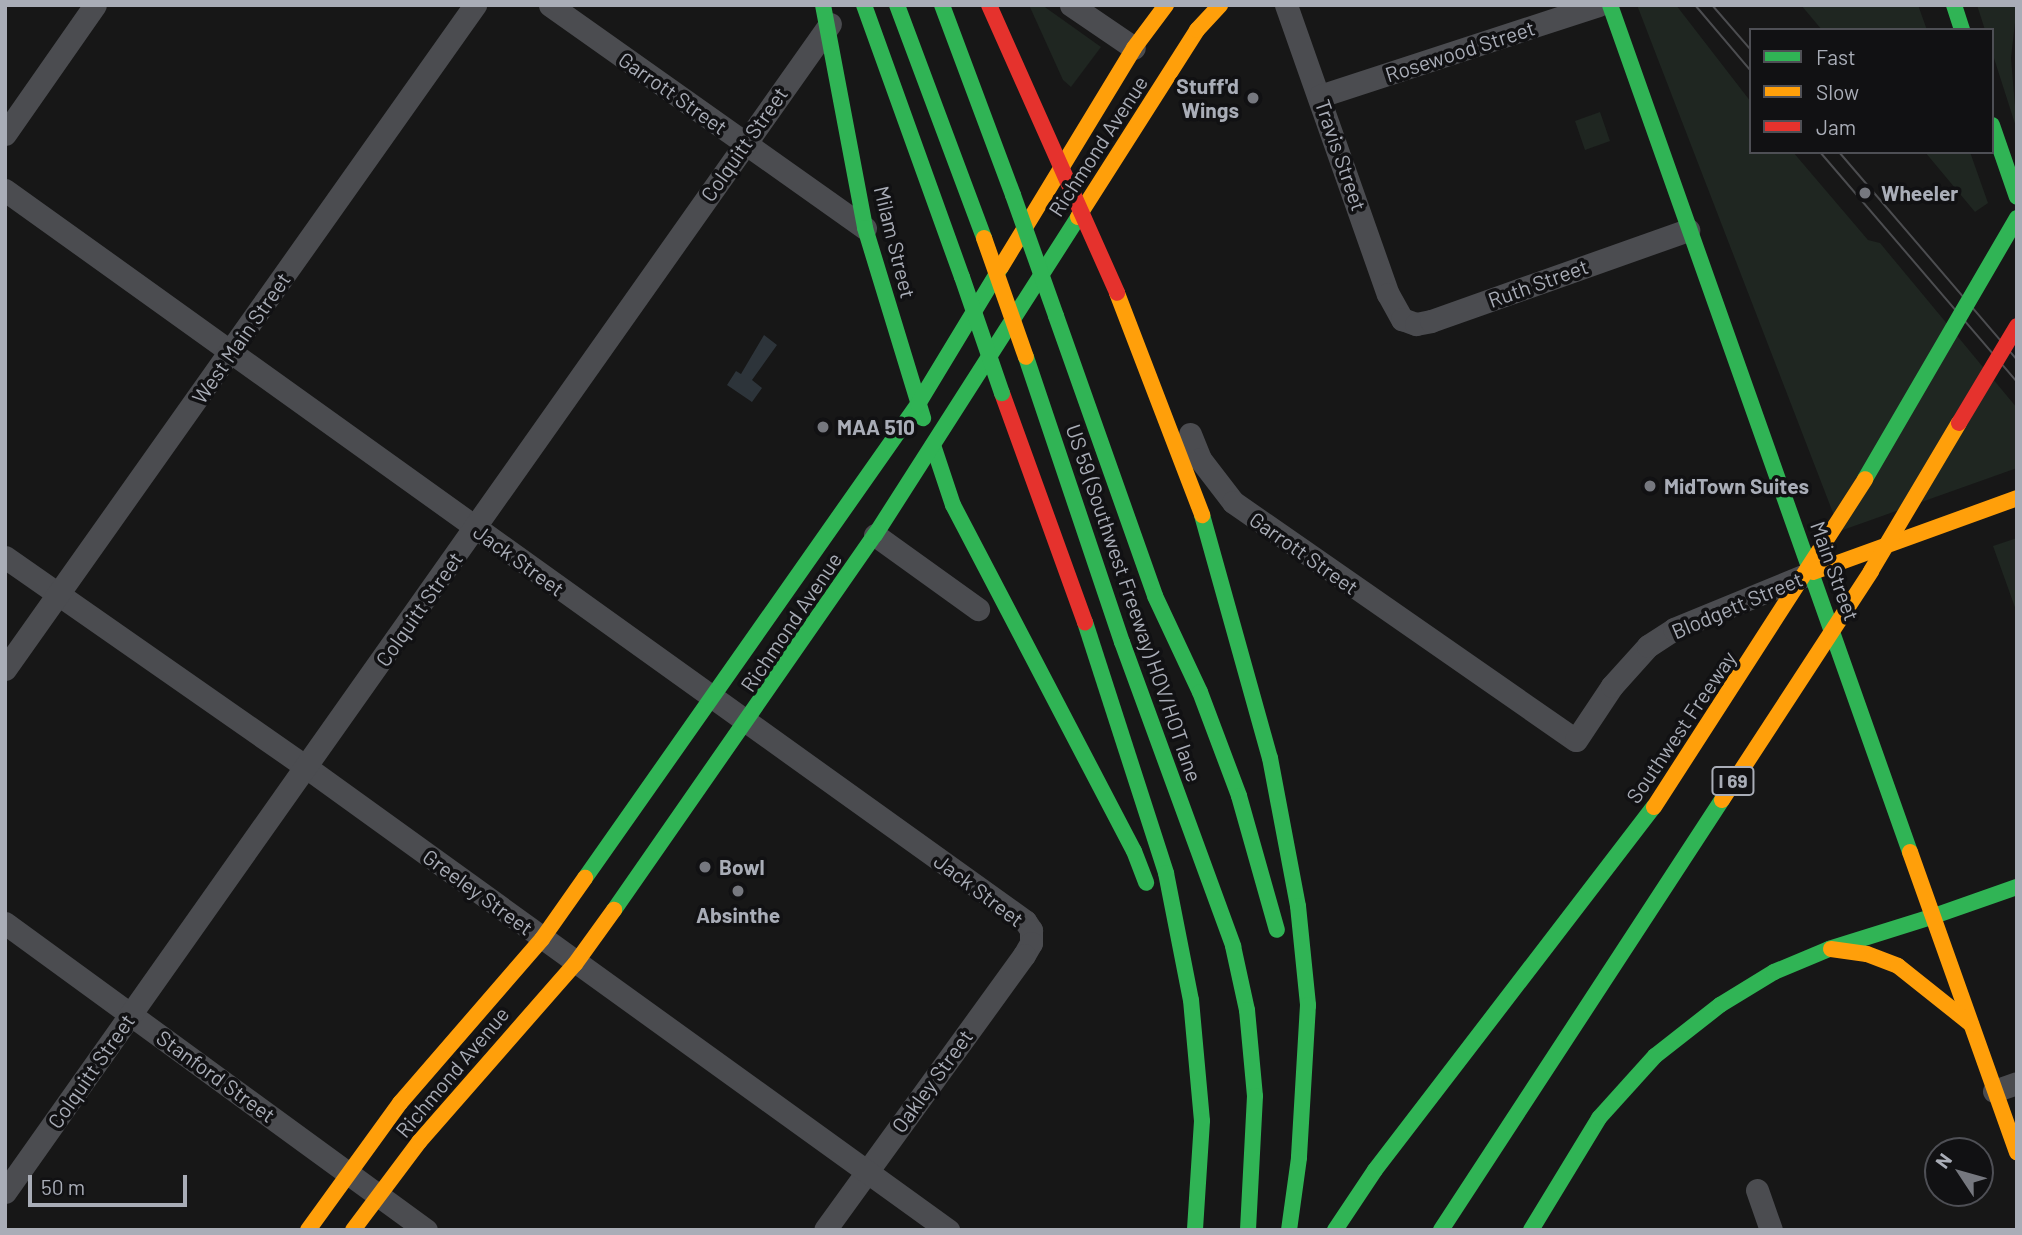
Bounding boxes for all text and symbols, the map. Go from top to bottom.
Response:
street label: Rosewood Street [1382,15,1538,87]
legend [1749,28,1994,154]
text: Fast [1816,44,1856,69]
street label: Garrott Street [614,46,732,140]
street label: Richmond Avenue [1043,71,1153,221]
place label: Stuff'd Wings [1176,73,1239,123]
text: Slow [1816,79,1859,104]
street label: Colquitt Street [695,82,793,206]
marker: Stuff'd Wings [1245,90,1261,106]
street label: Travis Street [1310,96,1372,214]
text: Jam [1816,114,1856,139]
place label: Wheeler [1881,180,1958,206]
street label: Milam Street [869,183,921,301]
marker: Wheeler [1855,183,1875,203]
street label: Ruth Street [1485,253,1591,313]
street label: West Main Street [186,268,296,408]
place label: MAA 510 [837,414,915,440]
marker: MAA 510 [815,419,831,435]
street label: US 59 (Southwest Freeway) HOV/HOT lane [1061,421,1207,785]
place label: MidTown Suites [1664,473,1809,499]
marker: MidTown Suites [1642,478,1658,494]
street label: Garrott Street [1245,506,1363,600]
street label: Main Street [1805,518,1865,624]
street label: Jack Street [469,519,569,601]
street label: Colquitt Street [370,547,468,671]
street label: Richmond Avenue [735,548,847,696]
street label: Blodgett Street [1668,566,1806,644]
street label: Southwest Freeway [1621,646,1741,808]
road number: I 69 [1710,766,1756,796]
street label: Greeley Street [418,844,538,940]
street label: Jack Street [929,848,1029,932]
place label: Bowl [719,854,765,880]
marker: Bowl [697,859,713,875]
marker: Absinthe [730,883,746,899]
place label: Absinthe [696,902,780,928]
street label: Richmond Avenue [390,1002,514,1142]
street label: Colquitt Street [42,1009,140,1133]
street label: Stanford Street [152,1025,280,1127]
street label: Oakley Street [886,1025,978,1137]
north arrow [1924,1137,1994,1207]
text: N [1930,1149,1956,1172]
scale bar [32,1162,191,1206]
text: 50 m [41,1174,85,1199]

